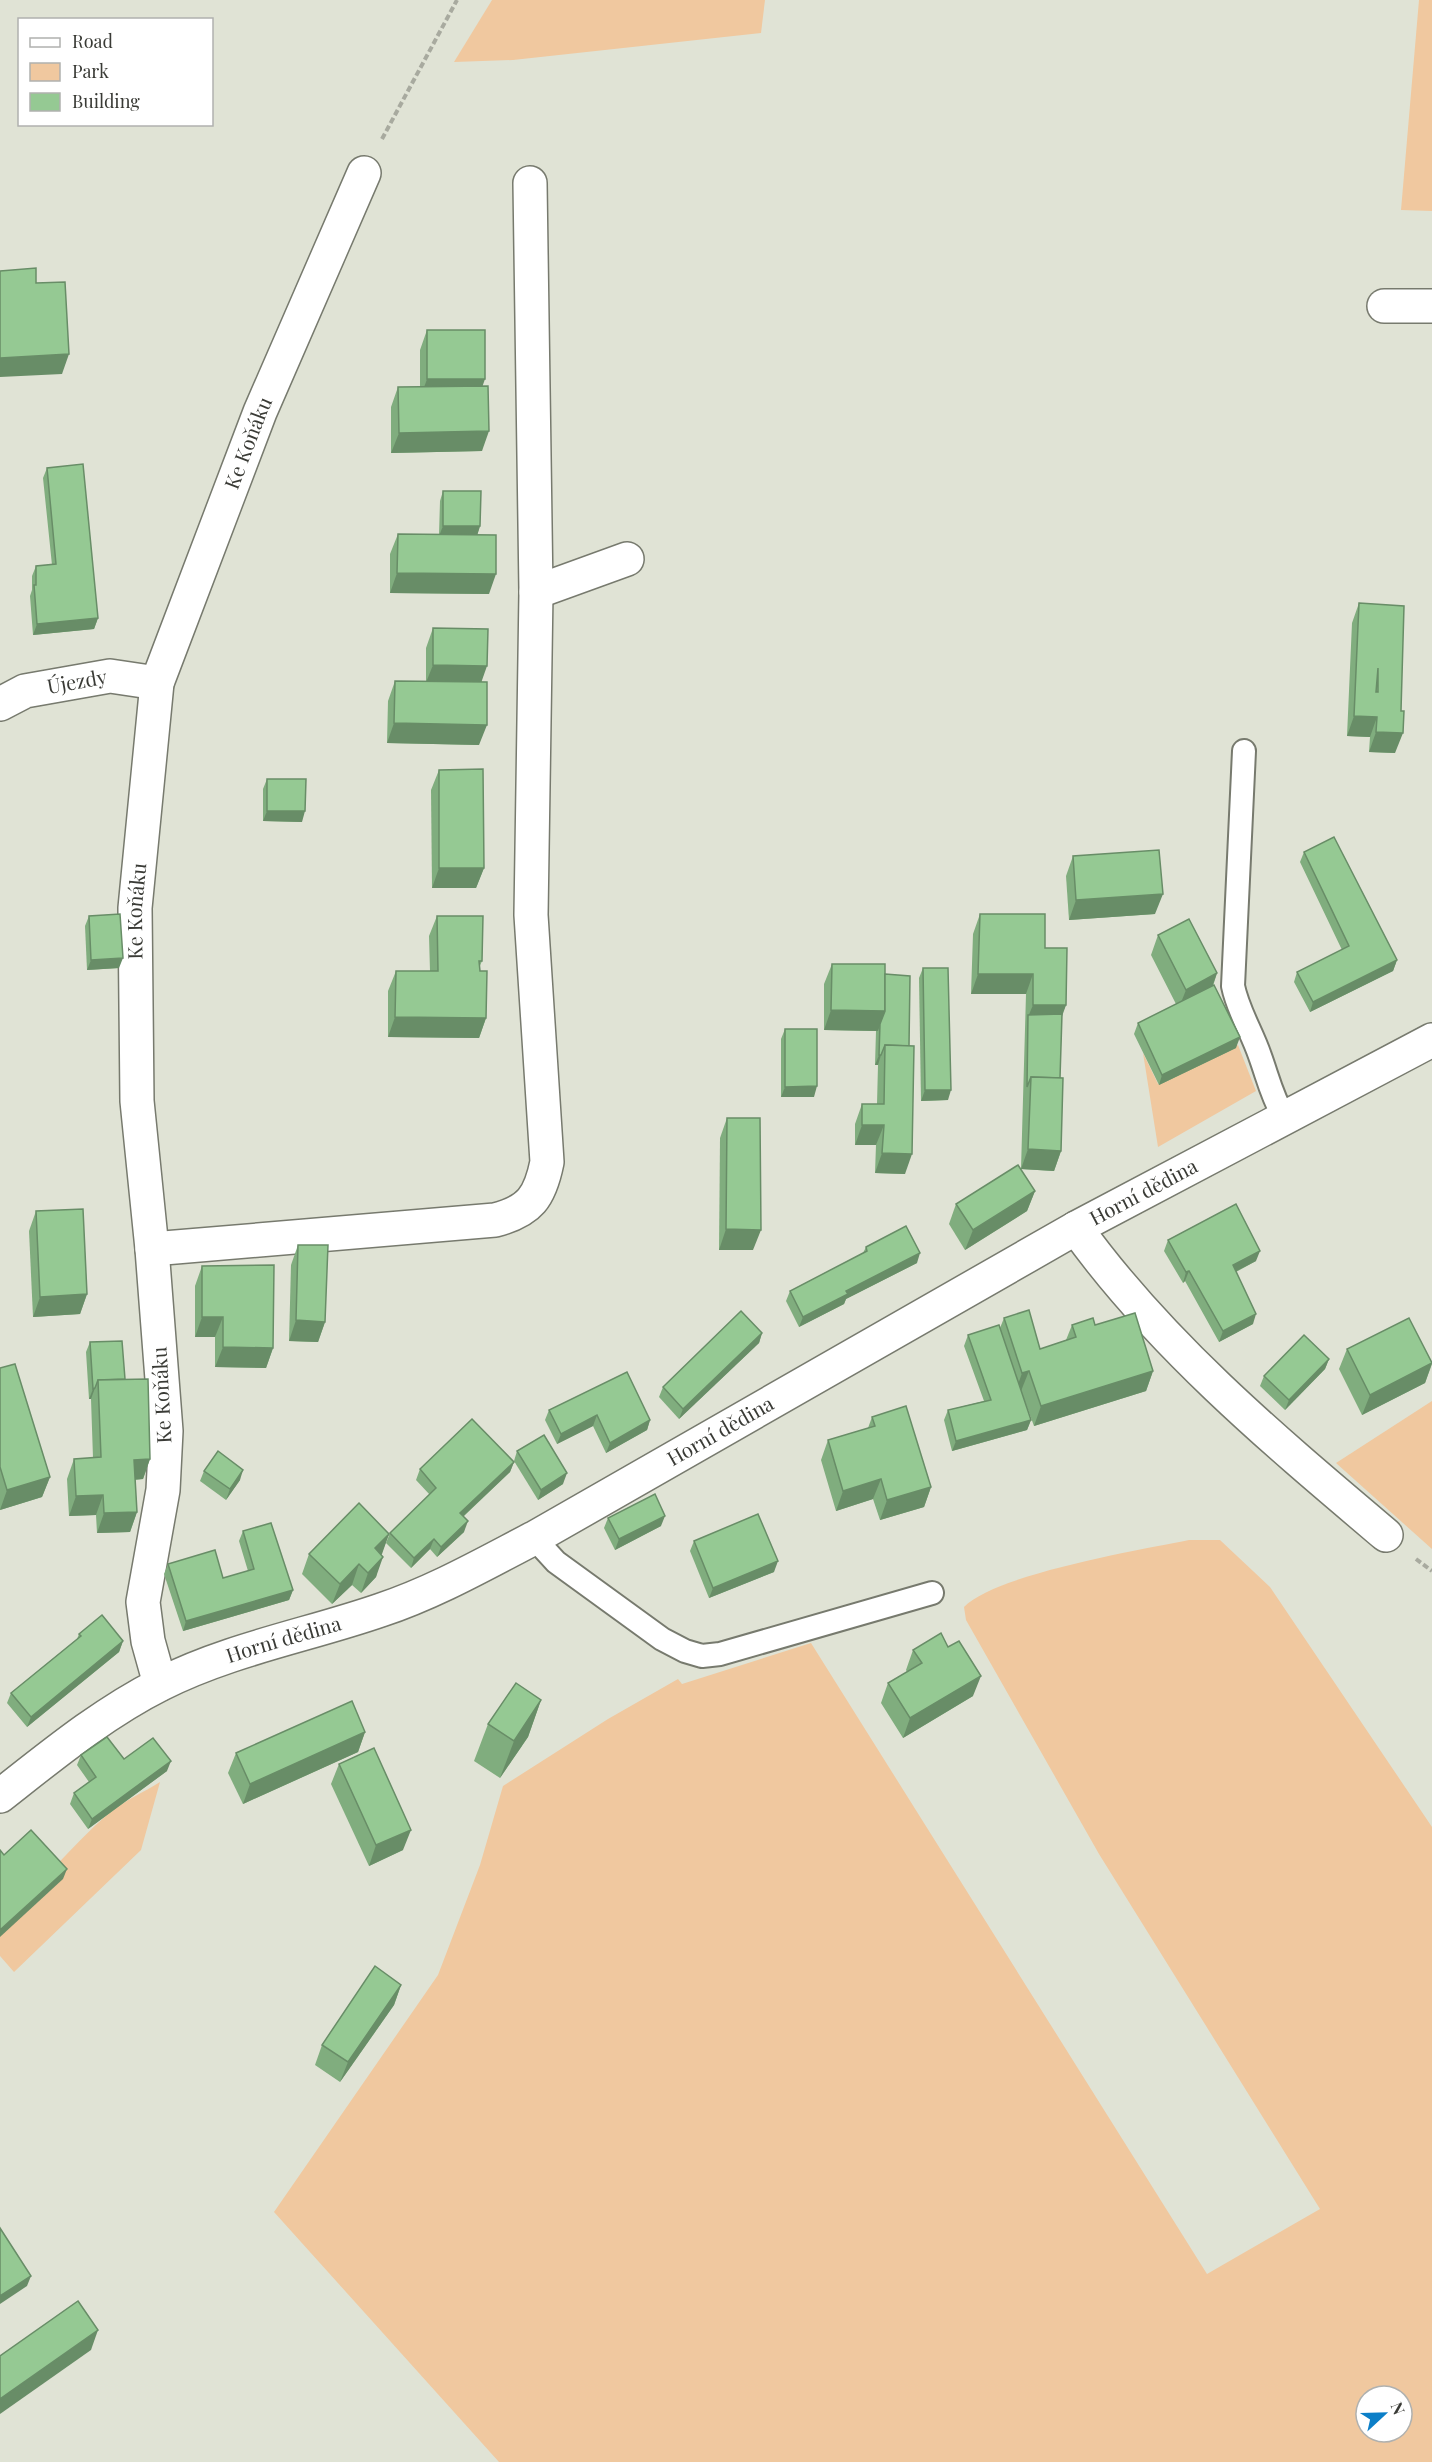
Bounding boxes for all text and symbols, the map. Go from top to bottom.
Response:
legend [18,18,213,126]
text: Road [72,29,113,53]
text: Park [72,59,109,83]
text: Building [72,89,140,113]
street label: Ke Koňáku [217,392,277,492]
street label: Újezdy [45,662,109,699]
street label: Ke Koňáku [120,861,151,960]
street label: Horní dědina [1084,1151,1202,1231]
street label: Ke Koňáku [144,1346,177,1444]
street label: Horní dědina [662,1389,778,1471]
street label: Horní dědina [222,1609,344,1668]
north arrow [1354,2384,1414,2444]
text: N [1386,2399,1410,2418]

